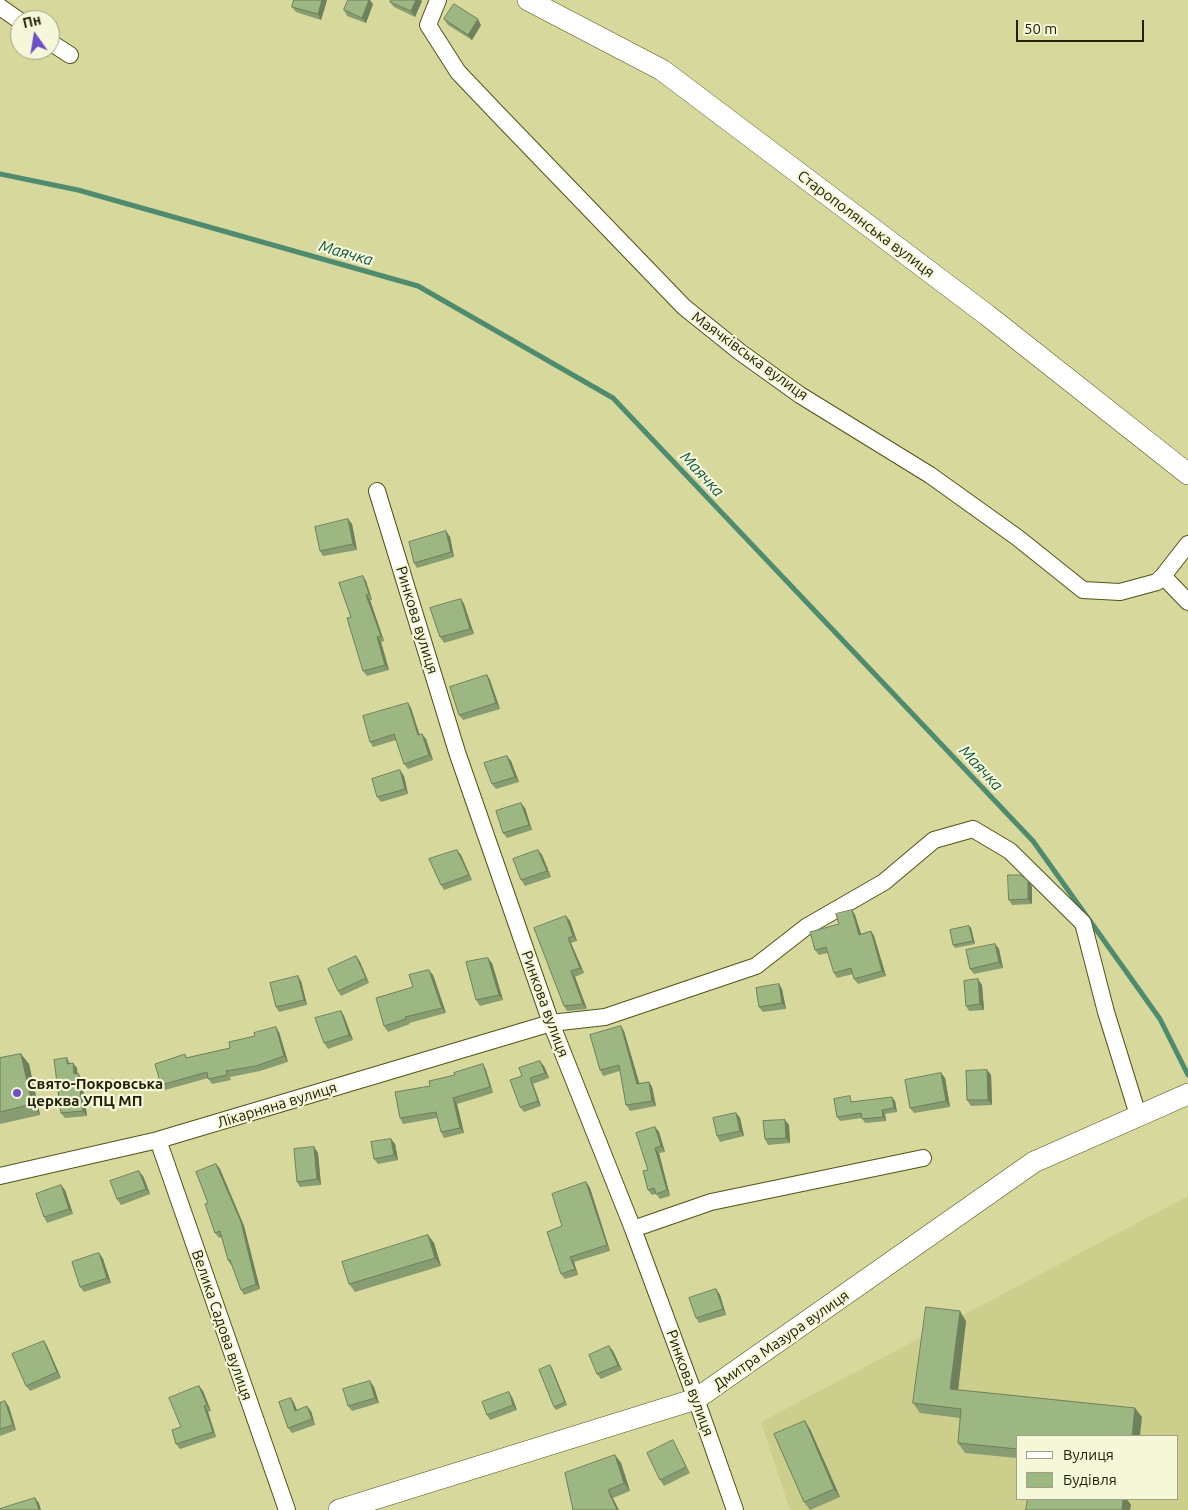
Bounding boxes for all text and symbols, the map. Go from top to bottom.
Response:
north arrow [10,10,60,60]
scale bar [1018,10,1146,42]
text: Пн [21,12,43,31]
text: 50 m [1024,20,1057,37]
street label: Старополянська вулиця [794,167,938,281]
water label: Маячка [317,236,375,270]
street label: Маячківська вулиця [688,308,812,404]
water label: Маячка [676,447,728,501]
street label: Ринкова вулиця [392,564,442,676]
water label: Маячка [955,741,1007,795]
street label: Ринкова вулиця [517,948,573,1060]
place label: Свято-Покровська церква УПЦ МП [27,1075,163,1110]
street label: Лікарняна вулиця [215,1078,339,1132]
marker: Свято-Покровська церква УПЦ МП [11,1087,23,1099]
street label: Велика Садова вулиця [188,1247,256,1403]
street label: Дмитра Мазура вулиця [710,1286,852,1394]
street label: Ринкова вулиця [662,1327,718,1439]
legend [1016,1435,1178,1500]
text: Вулиця [1063,1446,1114,1463]
text: Будівля [1063,1471,1117,1488]

